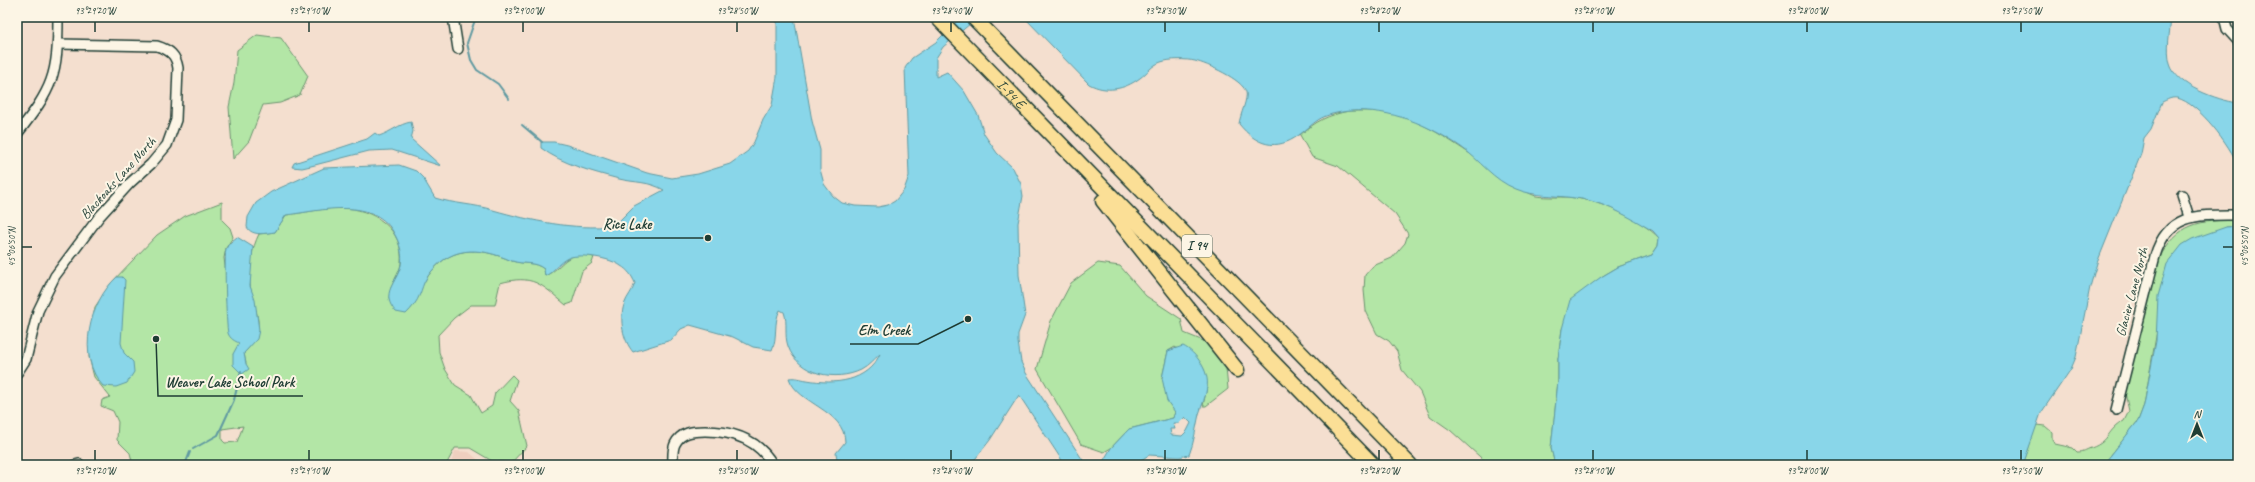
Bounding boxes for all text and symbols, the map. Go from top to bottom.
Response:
text: 93°29'20"W [75,4,117,17]
text: 93°29'10"W [289,4,331,17]
text: 93°29'00"W [503,4,545,17]
text: 93°28'50"W [717,4,759,17]
text: 93°28'40"W [931,4,973,17]
text: 93°28'30"W [1145,4,1187,17]
text: 93°28'20"W [1359,4,1401,17]
text: 93°28'10"W [1573,4,1615,17]
text: 93°28'00"W [1787,4,1829,17]
text: 93°27'50"W [2001,4,2043,17]
street label: I-94 E [994,76,1031,113]
street label: Blackoaks Lane North [77,133,160,223]
callout: Rice Lake [595,211,660,238]
text: Rice Lake [603,215,653,234]
text: 45°06'50"N [5,225,18,267]
text: 45°06'50"N [2238,225,2251,267]
road number: I 94 [1182,235,1212,257]
street label: Glacier Lane North [2112,244,2152,338]
callout: Elm Creek [850,317,918,344]
text: Elm Creek [858,321,911,340]
callout: Weaver Lake School Park [158,369,303,396]
text: Weaver Lake School Park [166,373,296,392]
north arrow [2177,404,2217,444]
text: N [2194,407,2203,421]
text: 93°29'20"W [75,464,117,477]
text: 93°29'10"W [289,464,331,477]
text: 93°29'00"W [503,464,545,477]
text: 93°28'50"W [717,464,759,477]
text: 93°28'40"W [931,464,973,477]
text: 93°28'30"W [1145,464,1187,477]
text: 93°28'20"W [1359,464,1401,477]
text: 93°28'10"W [1573,464,1615,477]
text: 93°28'00"W [1787,464,1829,477]
text: 93°27'50"W [2001,464,2043,477]

